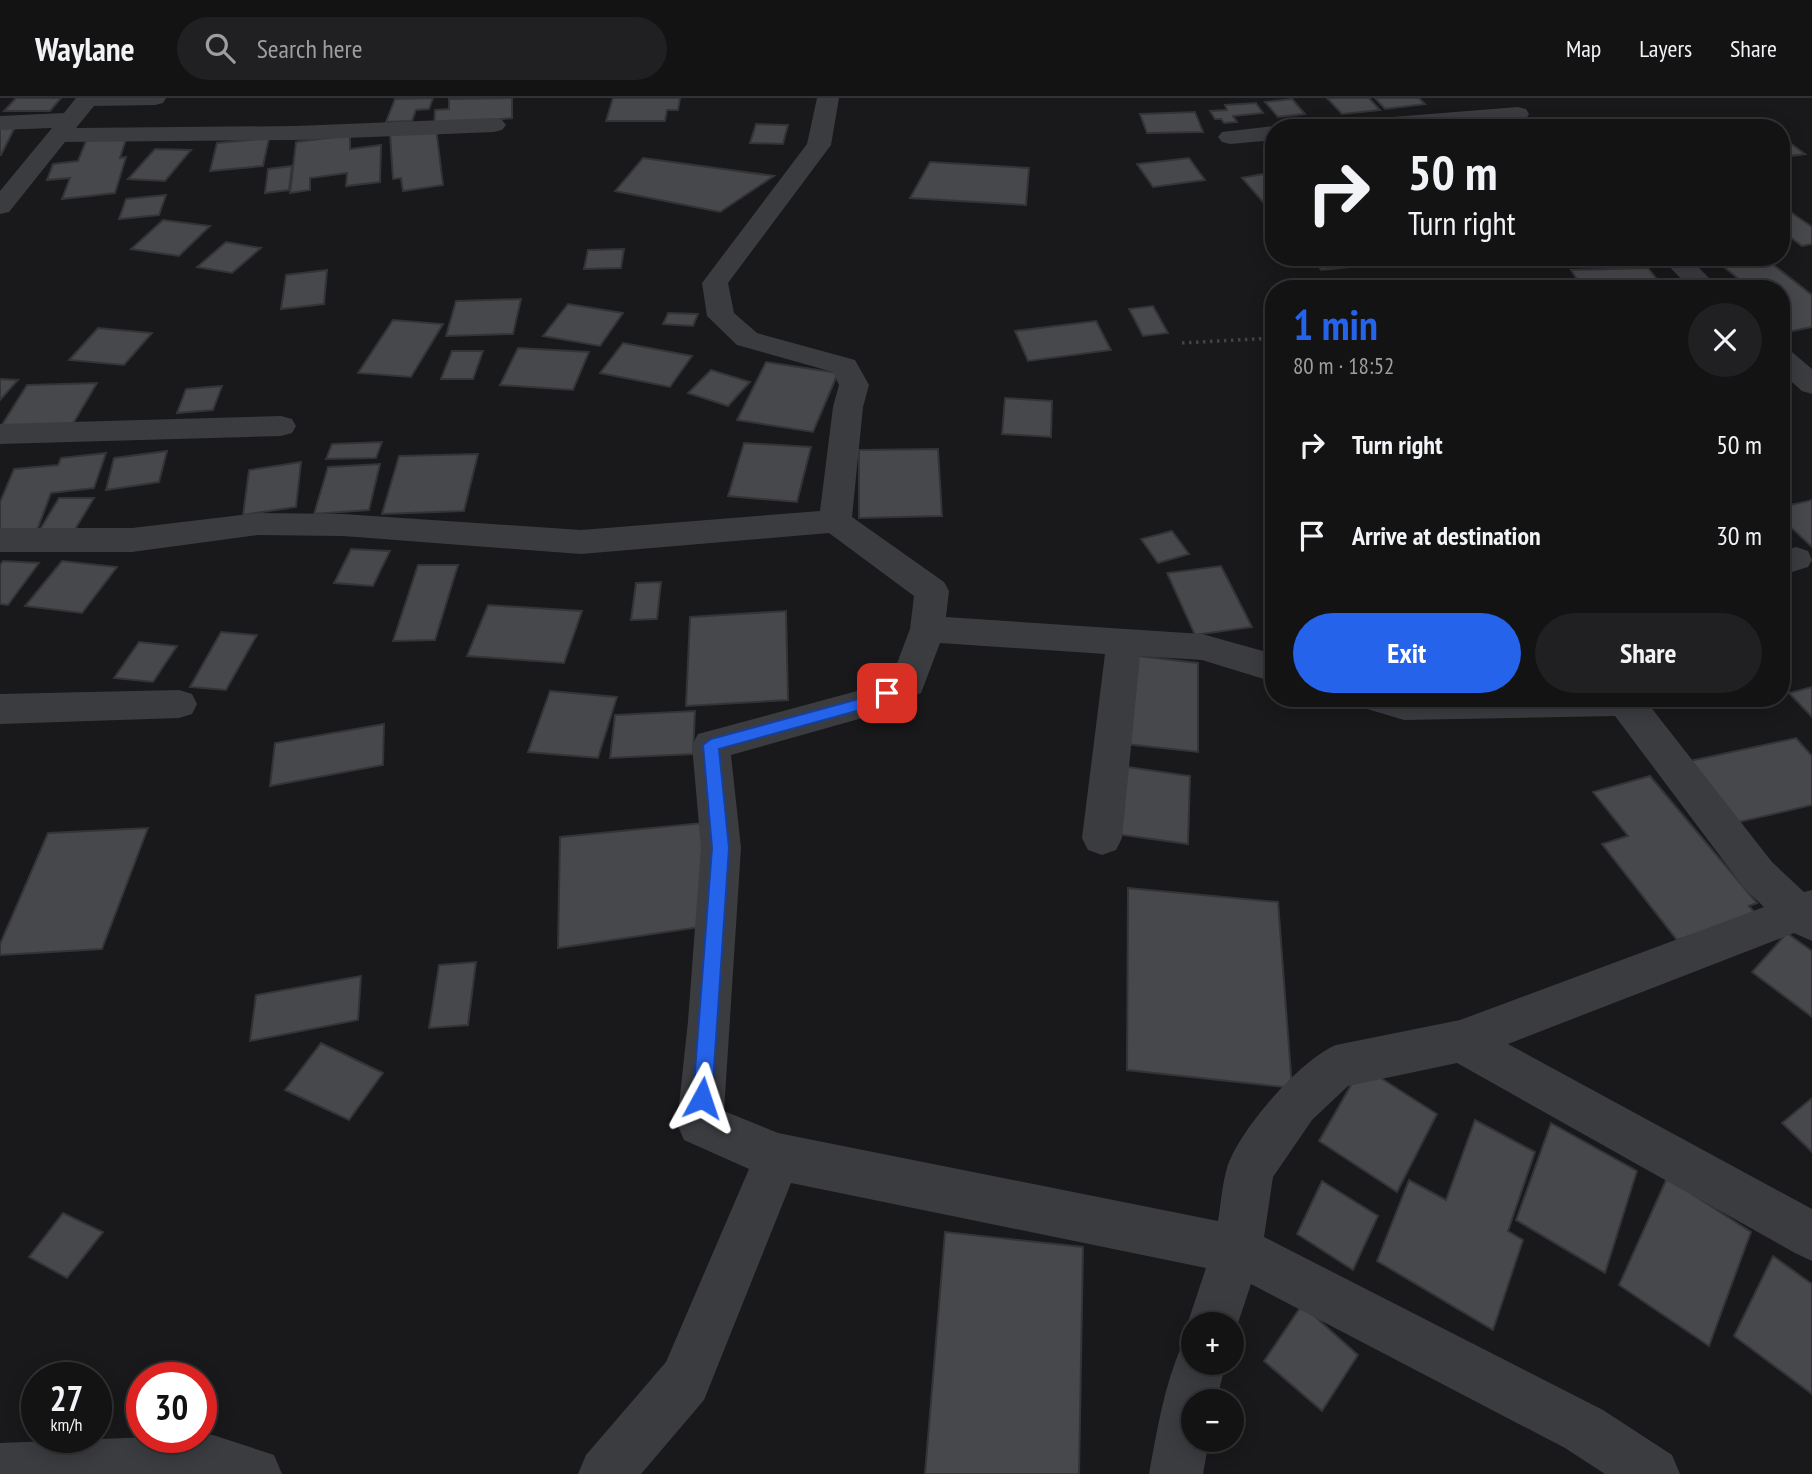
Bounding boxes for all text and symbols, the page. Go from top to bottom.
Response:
search box [177,17,667,80]
text: Waylane [35,27,135,70]
icon: search [201,29,239,67]
text: Search here [257,32,362,65]
text: Map [1566,33,1601,64]
text: Layers [1639,33,1692,64]
text: Share [1730,33,1777,64]
text: 50 m [1408,140,1497,204]
icon: right [1293,147,1384,238]
text: Turn right [1408,202,1516,244]
text: 1 min [1293,297,1378,352]
button: close [1688,303,1762,377]
text: 80 m · 18:52 [1293,351,1394,380]
icon: right [1293,426,1331,464]
text: Turn right [1352,428,1443,461]
text: 50 m [1716,428,1762,461]
icon: arrive [1293,517,1331,555]
text: Arrive at destination [1352,519,1541,552]
text: 30 m [1716,519,1762,552]
button: Exit [1293,613,1521,693]
button: Share [1535,613,1762,693]
pin [857,663,917,723]
icon: arrive [868,674,906,712]
position arrow [665,1061,739,1135]
map controls [1181,1312,1244,1452]
button: + [1181,1312,1244,1375]
speed limit sign: 30 [126,1362,217,1453]
text: 27 [50,1375,83,1421]
button: − [1181,1389,1244,1452]
text: km/h [51,1413,82,1436]

